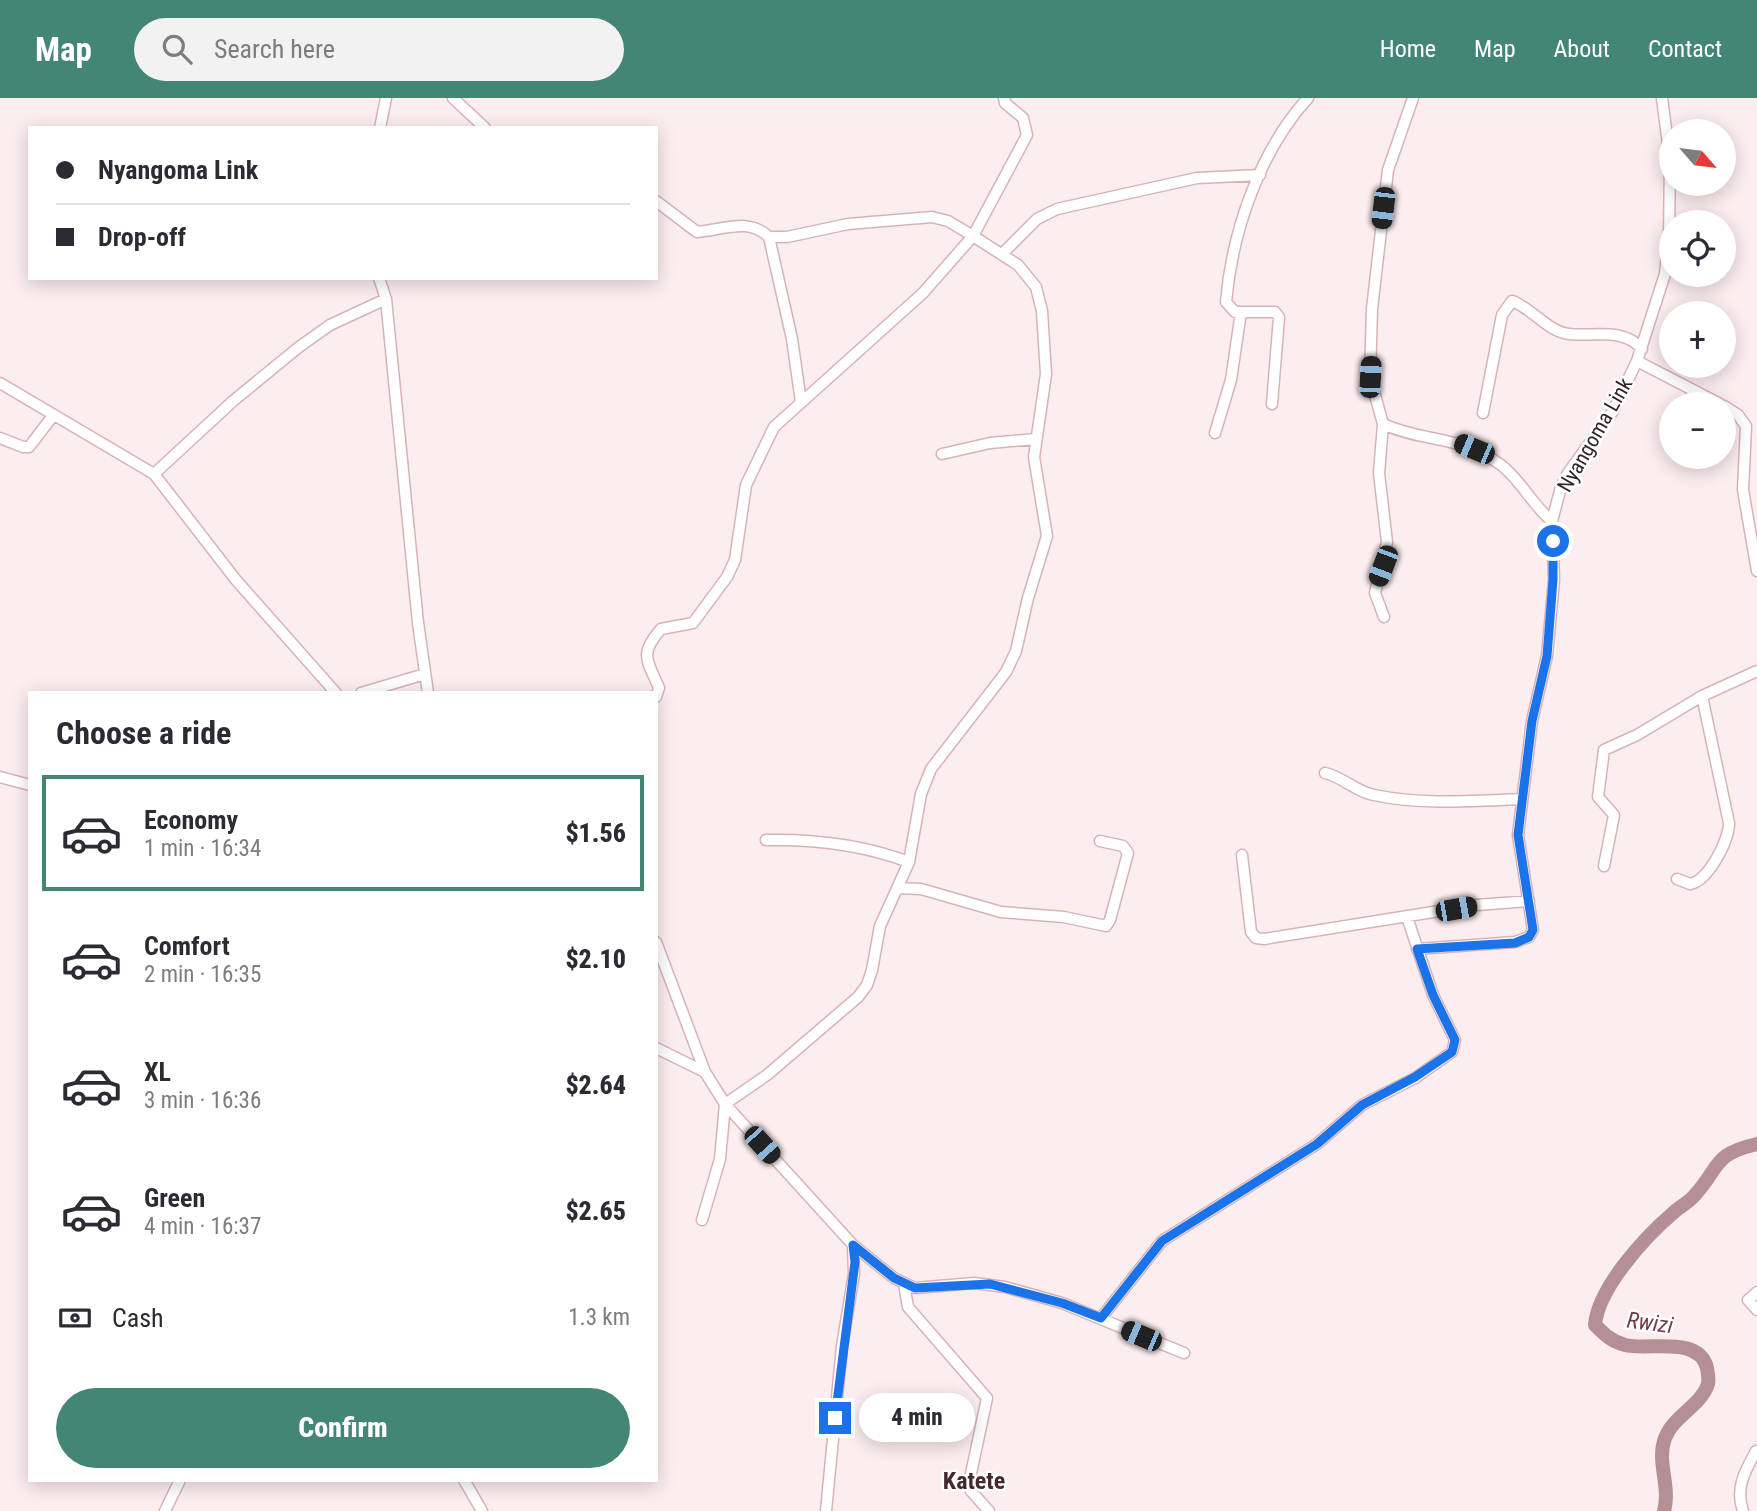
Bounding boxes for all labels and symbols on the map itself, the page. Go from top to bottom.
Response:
north arrow [1659,119,1736,196]
car [1371,186,1396,230]
car [1359,355,1382,399]
street label: Nyangoma Link [1553,373,1638,496]
car [1451,431,1498,467]
route start [1537,525,1569,557]
car [1366,543,1401,589]
car [1434,895,1479,923]
car [741,1122,784,1168]
water label: Rwizi [1625,1307,1676,1339]
car [1118,1318,1165,1354]
callout: 4 min [860,1394,975,1442]
route end [819,1402,851,1434]
district label: Katete [943,1467,1005,1495]

